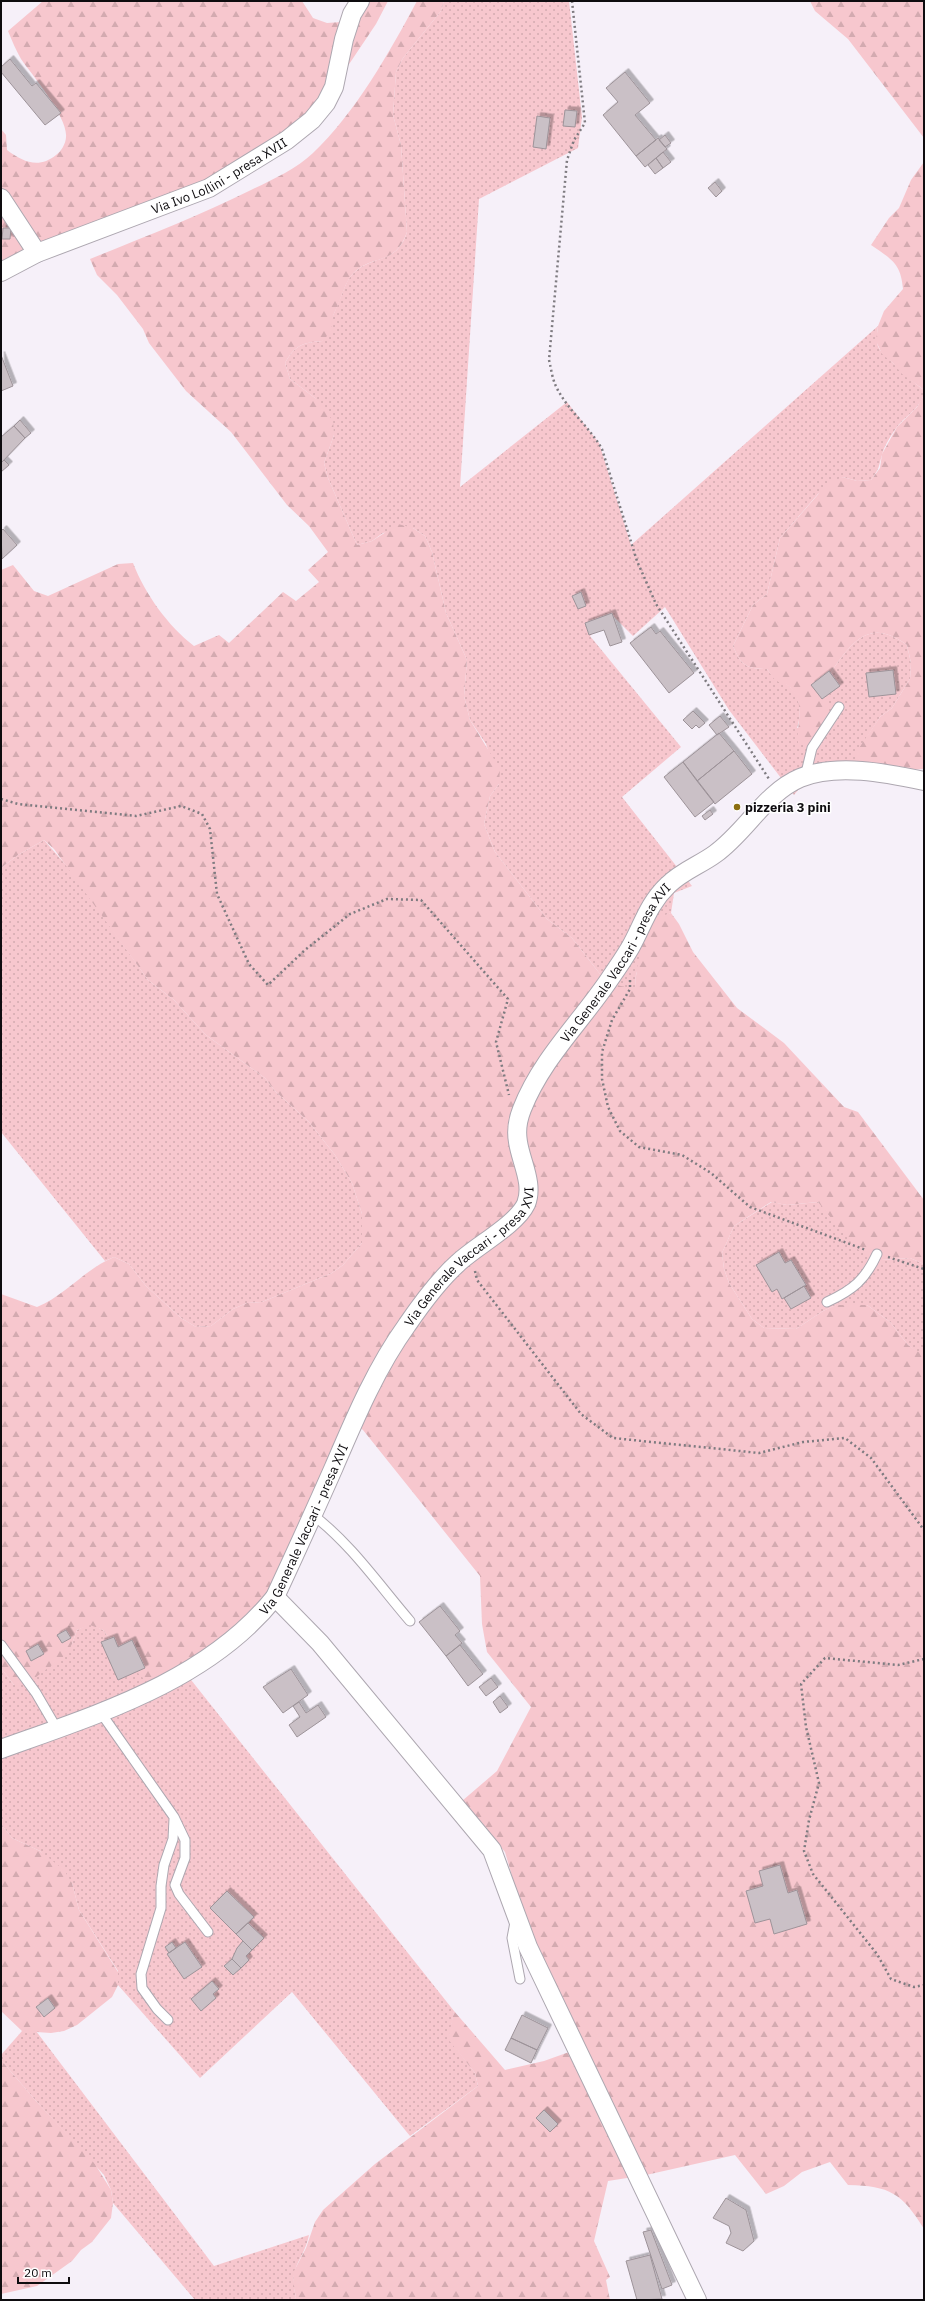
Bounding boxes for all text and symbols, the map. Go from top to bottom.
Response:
street label: Via Ivo Lollini - presa XVII [149,134,290,218]
place label: pizzeria 3 pini [745,799,831,816]
marker: pizzeria 3 pini [732,802,742,812]
street label: Via Generale Vaccari - presa XVI [557,879,674,1046]
street label: Via Generale Vaccari - presa XVI [401,1187,538,1330]
street label: Via Generale Vaccari - presa XVI [256,1441,352,1619]
scale bar [18,2259,69,2285]
text: 20 m [24,2265,52,2280]

